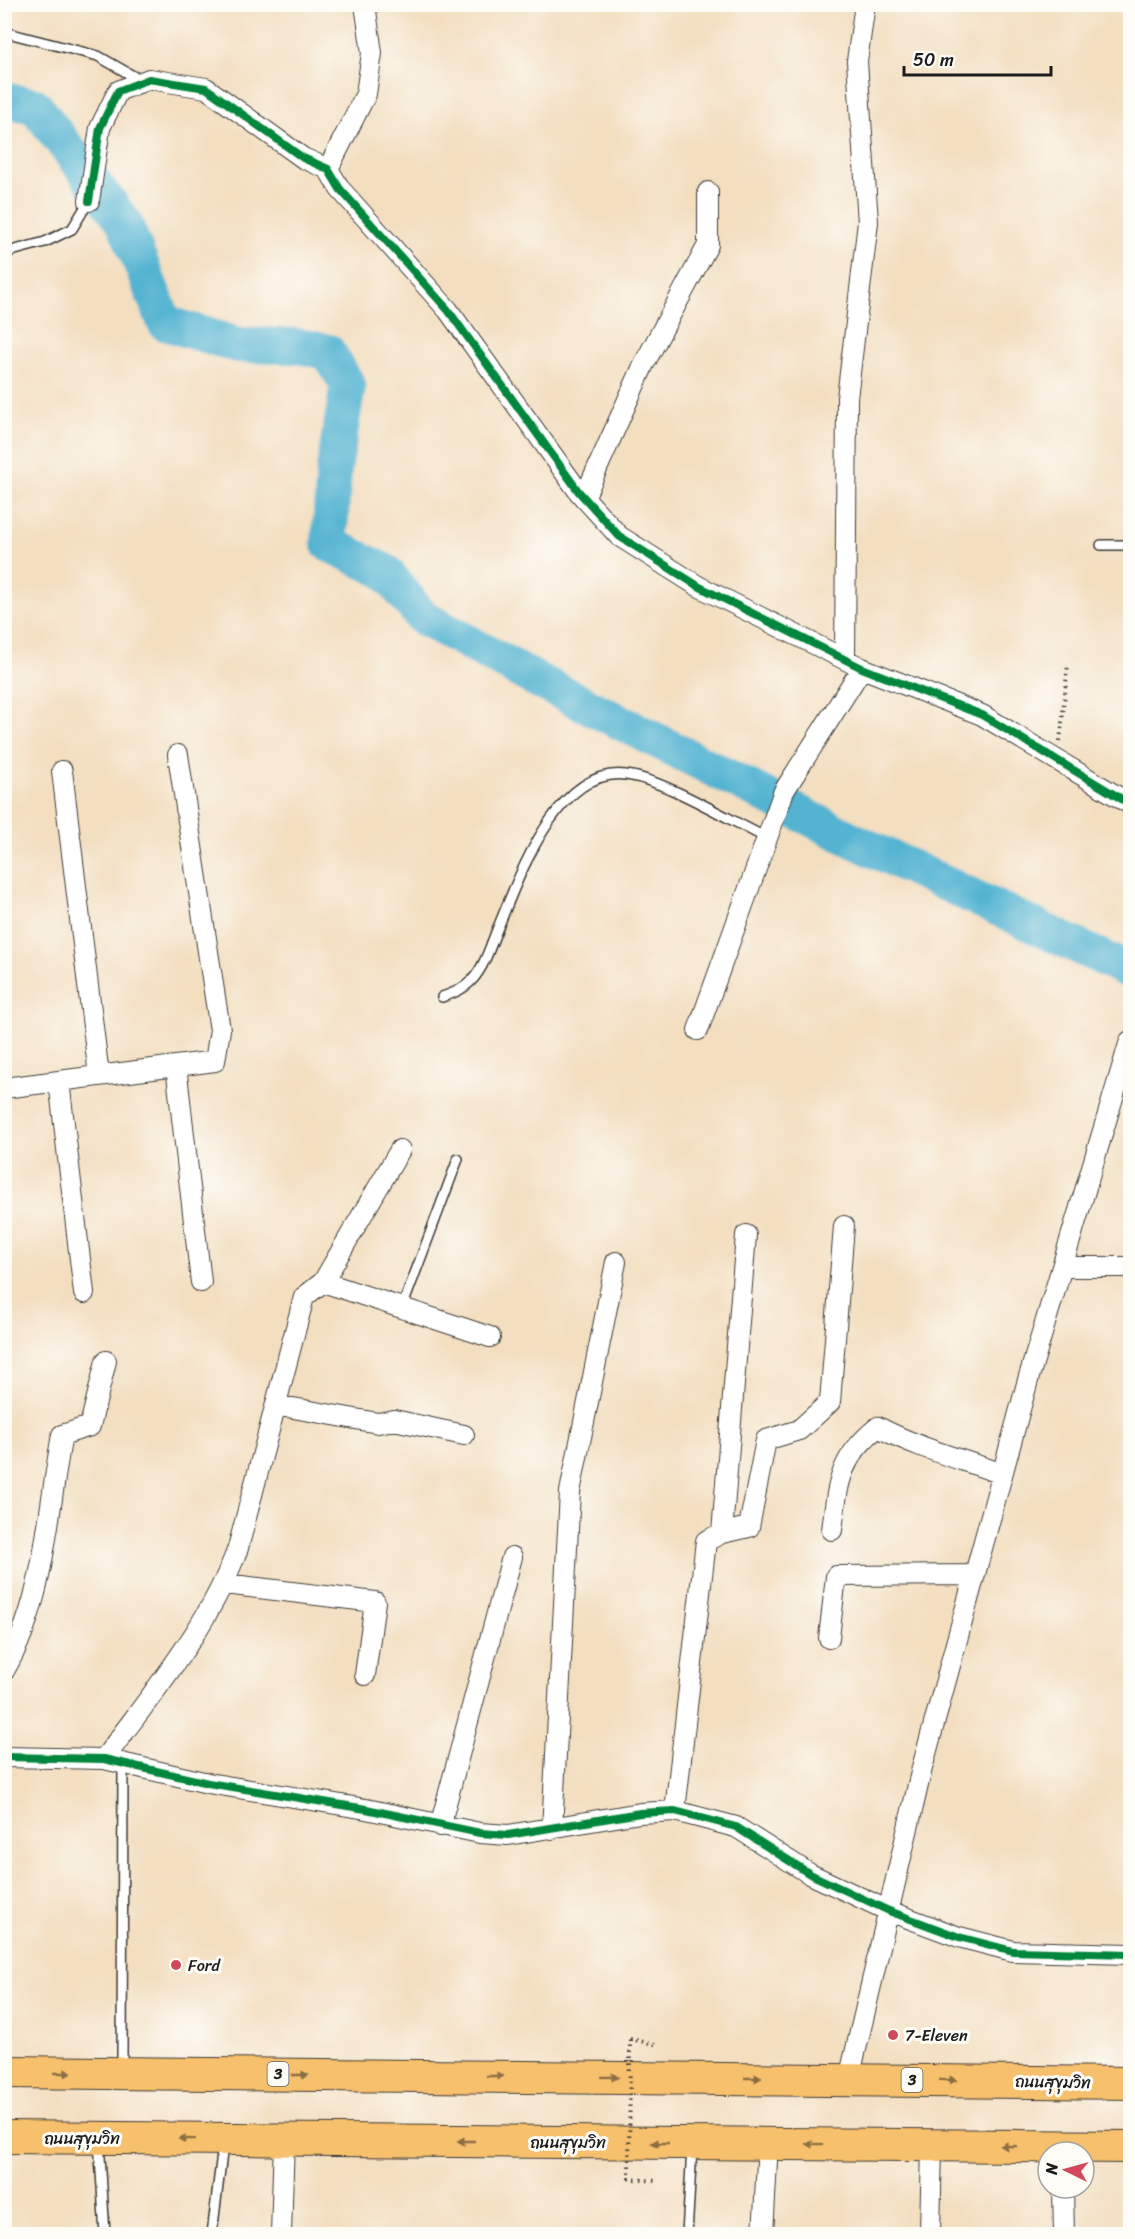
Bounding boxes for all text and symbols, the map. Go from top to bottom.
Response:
scale bar [904,39,1051,77]
text: 50 m [913,44,954,76]
place label: Ford [188,1951,221,1980]
marker: Ford [169,1958,183,1972]
place label: 7-Eleven [905,2021,968,2050]
marker: 7-Eleven [886,2028,900,2042]
road number: 3 [268,2062,288,2086]
street label: ถนนสุขุมวิท [1015,2067,1091,2097]
one-way arrow [53,2068,72,2078]
road number: 3 [902,2068,922,2092]
one-way arrow [290,2070,309,2080]
one-way arrow [485,2071,504,2081]
one-way arrow [600,2072,619,2082]
one-way arrow [743,2074,762,2083]
one-way arrow [938,2075,957,2085]
street label: ถนนสุขุมวิท [44,2124,120,2153]
street label: ถนนสุขุมวิท [530,2128,606,2157]
one-way arrow [178,2134,197,2144]
one-way arrow [457,2136,476,2146]
one-way arrow [650,2138,669,2148]
one-way arrow [805,2139,824,2149]
north arrow [1036,2140,1096,2200]
one-way arrow [1000,2141,1019,2151]
text: N [1037,2161,1067,2177]

